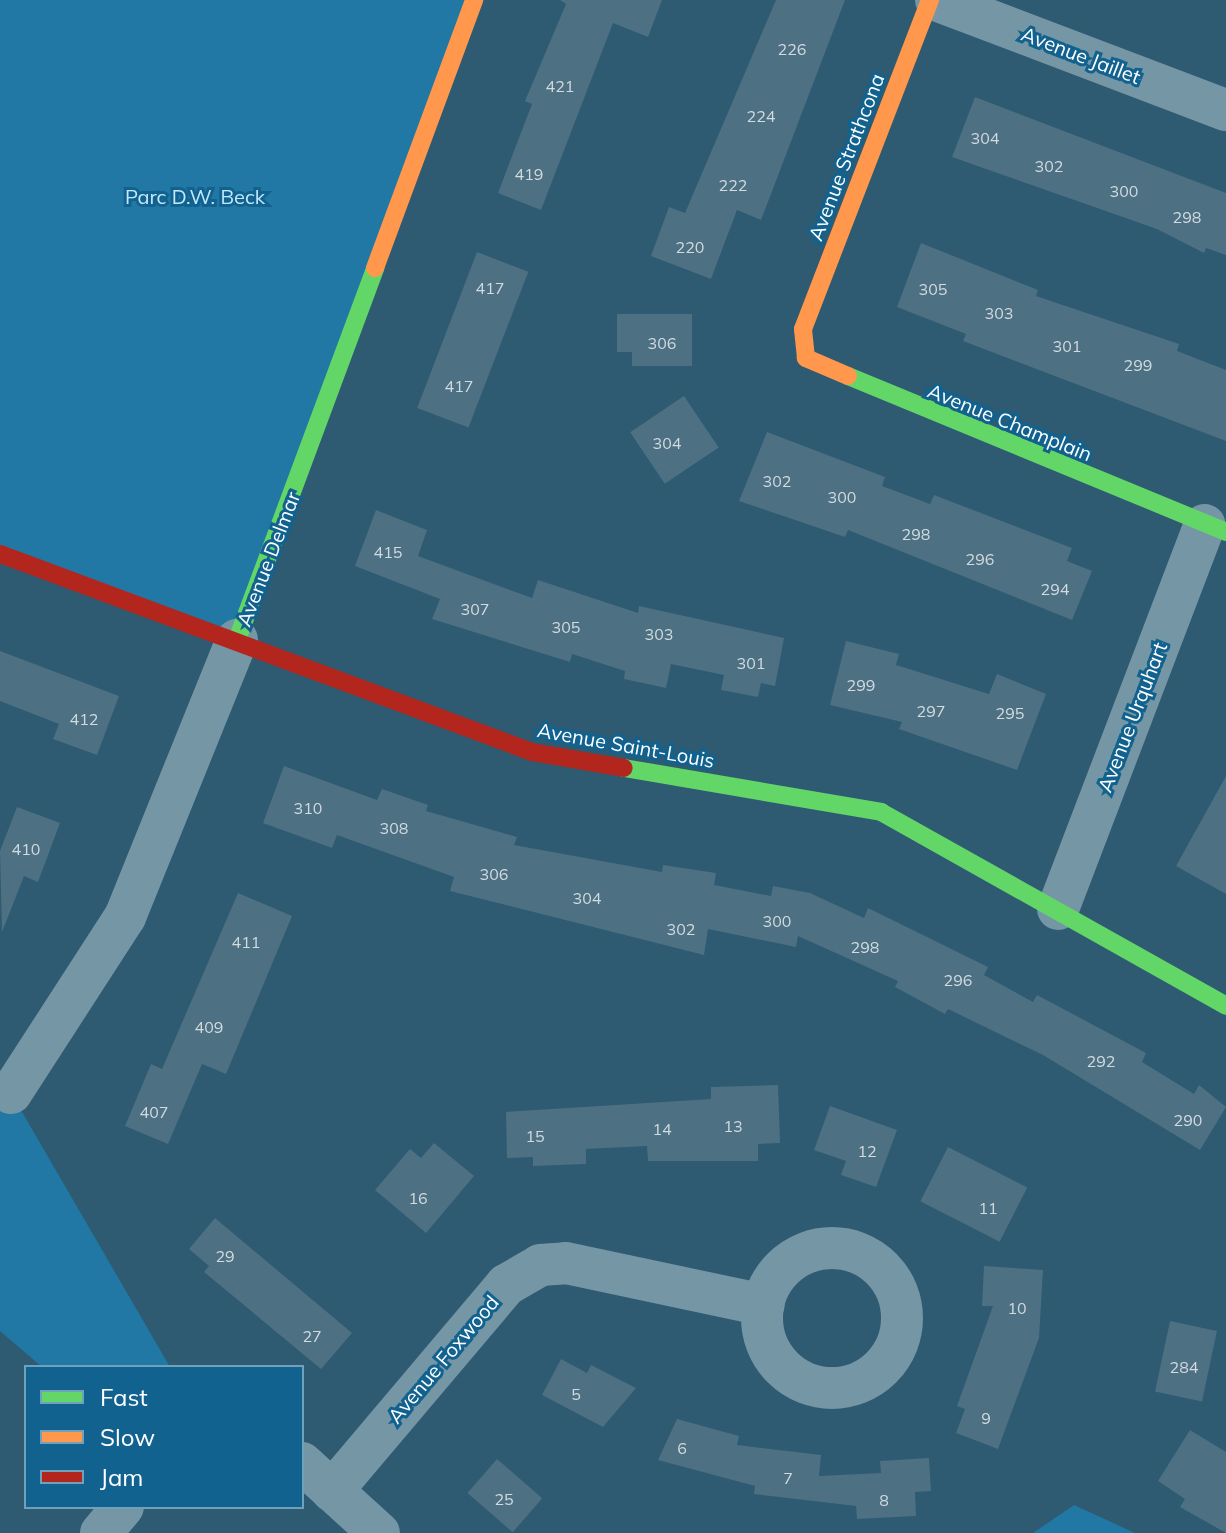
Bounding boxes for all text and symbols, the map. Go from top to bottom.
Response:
street label: Avenue Jaillet [1018,21,1144,89]
house number: 226 [778,39,806,59]
street label: Avenue Strathcona [803,70,889,244]
house number: 421 [546,76,574,96]
house number: 224 [747,106,775,126]
house number: 304 [971,128,999,148]
house number: 302 [1035,156,1063,176]
house number: 419 [515,164,543,184]
house number: 222 [719,175,747,195]
house number: 300 [1110,181,1138,201]
park label: Parc D.W. Beck [125,184,265,208]
house number: 298 [1173,207,1201,227]
house number: 220 [676,237,704,257]
house number: 417 [476,278,504,298]
house number: 305 [919,279,947,299]
house number: 303 [985,303,1013,323]
house number: 306 [648,333,676,353]
house number: 301 [1053,336,1081,356]
house number: 299 [1124,355,1152,375]
house number: 417 [445,376,473,396]
street label: Avenue Champlain [924,378,1096,466]
house number: 304 [653,433,681,453]
house number: 302 [763,471,791,491]
house number: 300 [828,487,856,507]
street label: Avenue Delmar [231,488,305,630]
house number: 298 [902,524,930,544]
house number: 415 [374,542,402,562]
house number: 296 [966,549,994,569]
house number: 294 [1041,579,1069,599]
house number: 307 [461,599,489,619]
house number: 305 [552,617,580,637]
house number: 303 [645,624,673,644]
street label: Avenue Urquhart [1092,639,1172,795]
house number: 301 [737,653,765,673]
house number: 299 [847,675,875,695]
house number: 297 [917,701,945,721]
house number: 295 [996,703,1024,723]
house number: 412 [70,709,98,729]
street label: Avenue Saint-Louis [535,718,717,772]
house number: 310 [294,798,322,818]
house number: 308 [380,818,408,838]
house number: 410 [12,839,40,859]
house number: 306 [480,864,508,884]
house number: 304 [573,888,601,908]
house number: 300 [763,911,791,931]
house number: 302 [667,919,695,939]
house number: 411 [232,932,260,952]
house number: 298 [851,937,879,957]
house number: 296 [944,970,972,990]
house number: 409 [195,1017,223,1037]
house number: 292 [1087,1051,1115,1071]
house number: 407 [140,1102,168,1122]
house number: 290 [1174,1110,1202,1130]
house number: 13 [723,1116,743,1136]
house number: 14 [652,1119,672,1139]
house number: 15 [525,1126,545,1146]
house number: 12 [857,1141,877,1161]
house number: 16 [408,1188,428,1208]
house number: 11 [978,1198,998,1218]
house number: 29 [215,1246,235,1266]
street label: Avenue Foxwood [383,1290,503,1428]
house number: 10 [1007,1298,1027,1318]
house number: 27 [302,1326,322,1346]
house number: 284 [1170,1357,1198,1377]
legend [24,1365,304,1509]
text: Fast [100,1382,148,1412]
house number: 5 [571,1384,581,1404]
house number: 9 [981,1408,991,1428]
text: Slow [100,1422,155,1452]
house number: 6 [677,1438,687,1458]
text: Jam [100,1462,143,1492]
house number: 7 [783,1468,793,1488]
house number: 25 [494,1489,514,1509]
house number: 8 [879,1490,889,1510]

